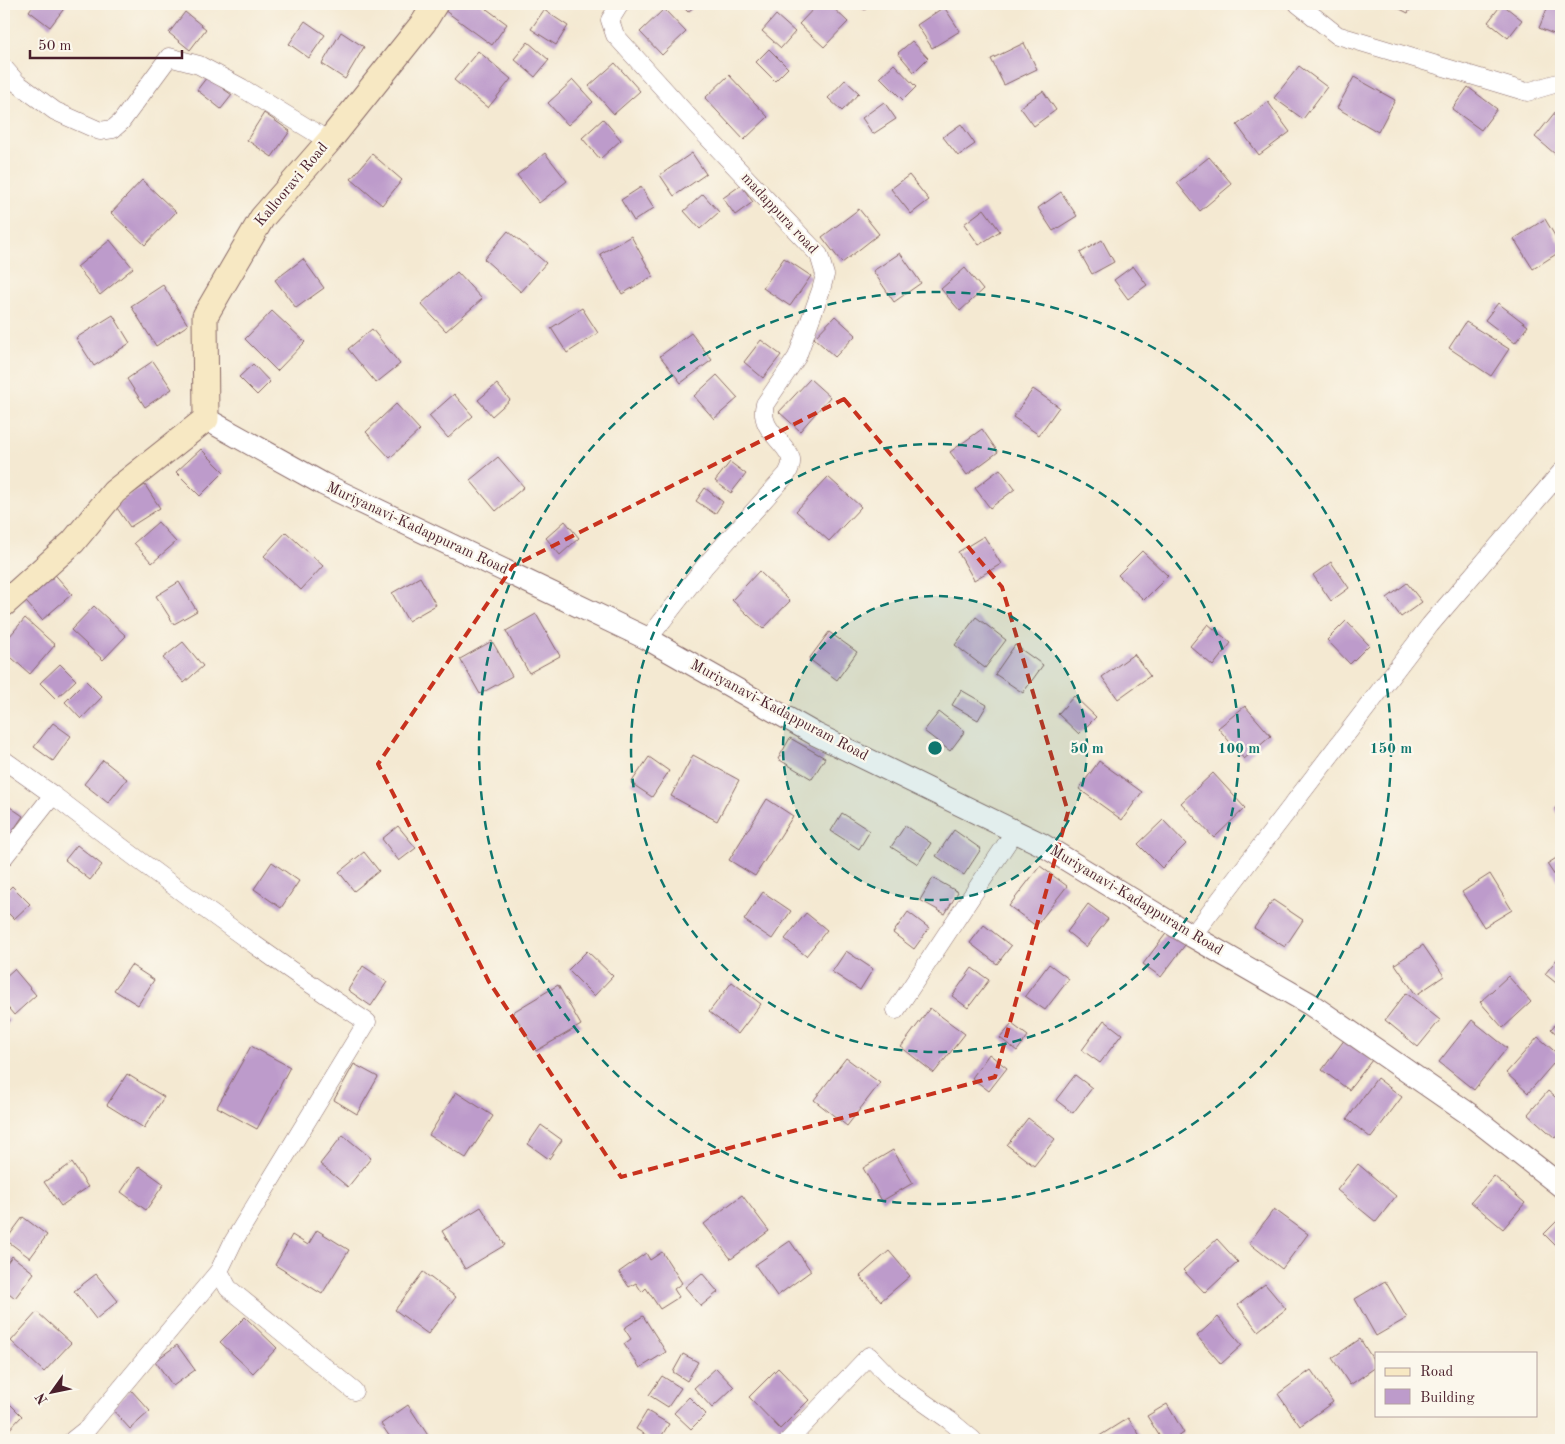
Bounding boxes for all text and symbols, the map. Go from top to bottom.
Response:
scale bar [30,28,182,60]
text: 50 m [38,39,72,54]
street label: Kallooravi Road [253,140,331,230]
street label: madappura road [738,171,820,258]
street label: Muriyanavi-Kadappuram Road [324,480,510,578]
street label: Muriyanavi-Kadappuram Road [688,658,870,764]
centre of rings [926,739,944,757]
text: 50 m [1070,742,1104,757]
text: 100 m [1218,742,1260,757]
text: 150 m [1370,742,1412,757]
street label: Muriyanavi-Kadappuram Road [1047,843,1225,959]
legend [1375,1352,1538,1416]
text: Road [1420,1365,1454,1380]
north arrow [28,1366,78,1416]
text: N [33,1390,51,1407]
text: Building [1420,1391,1475,1406]

